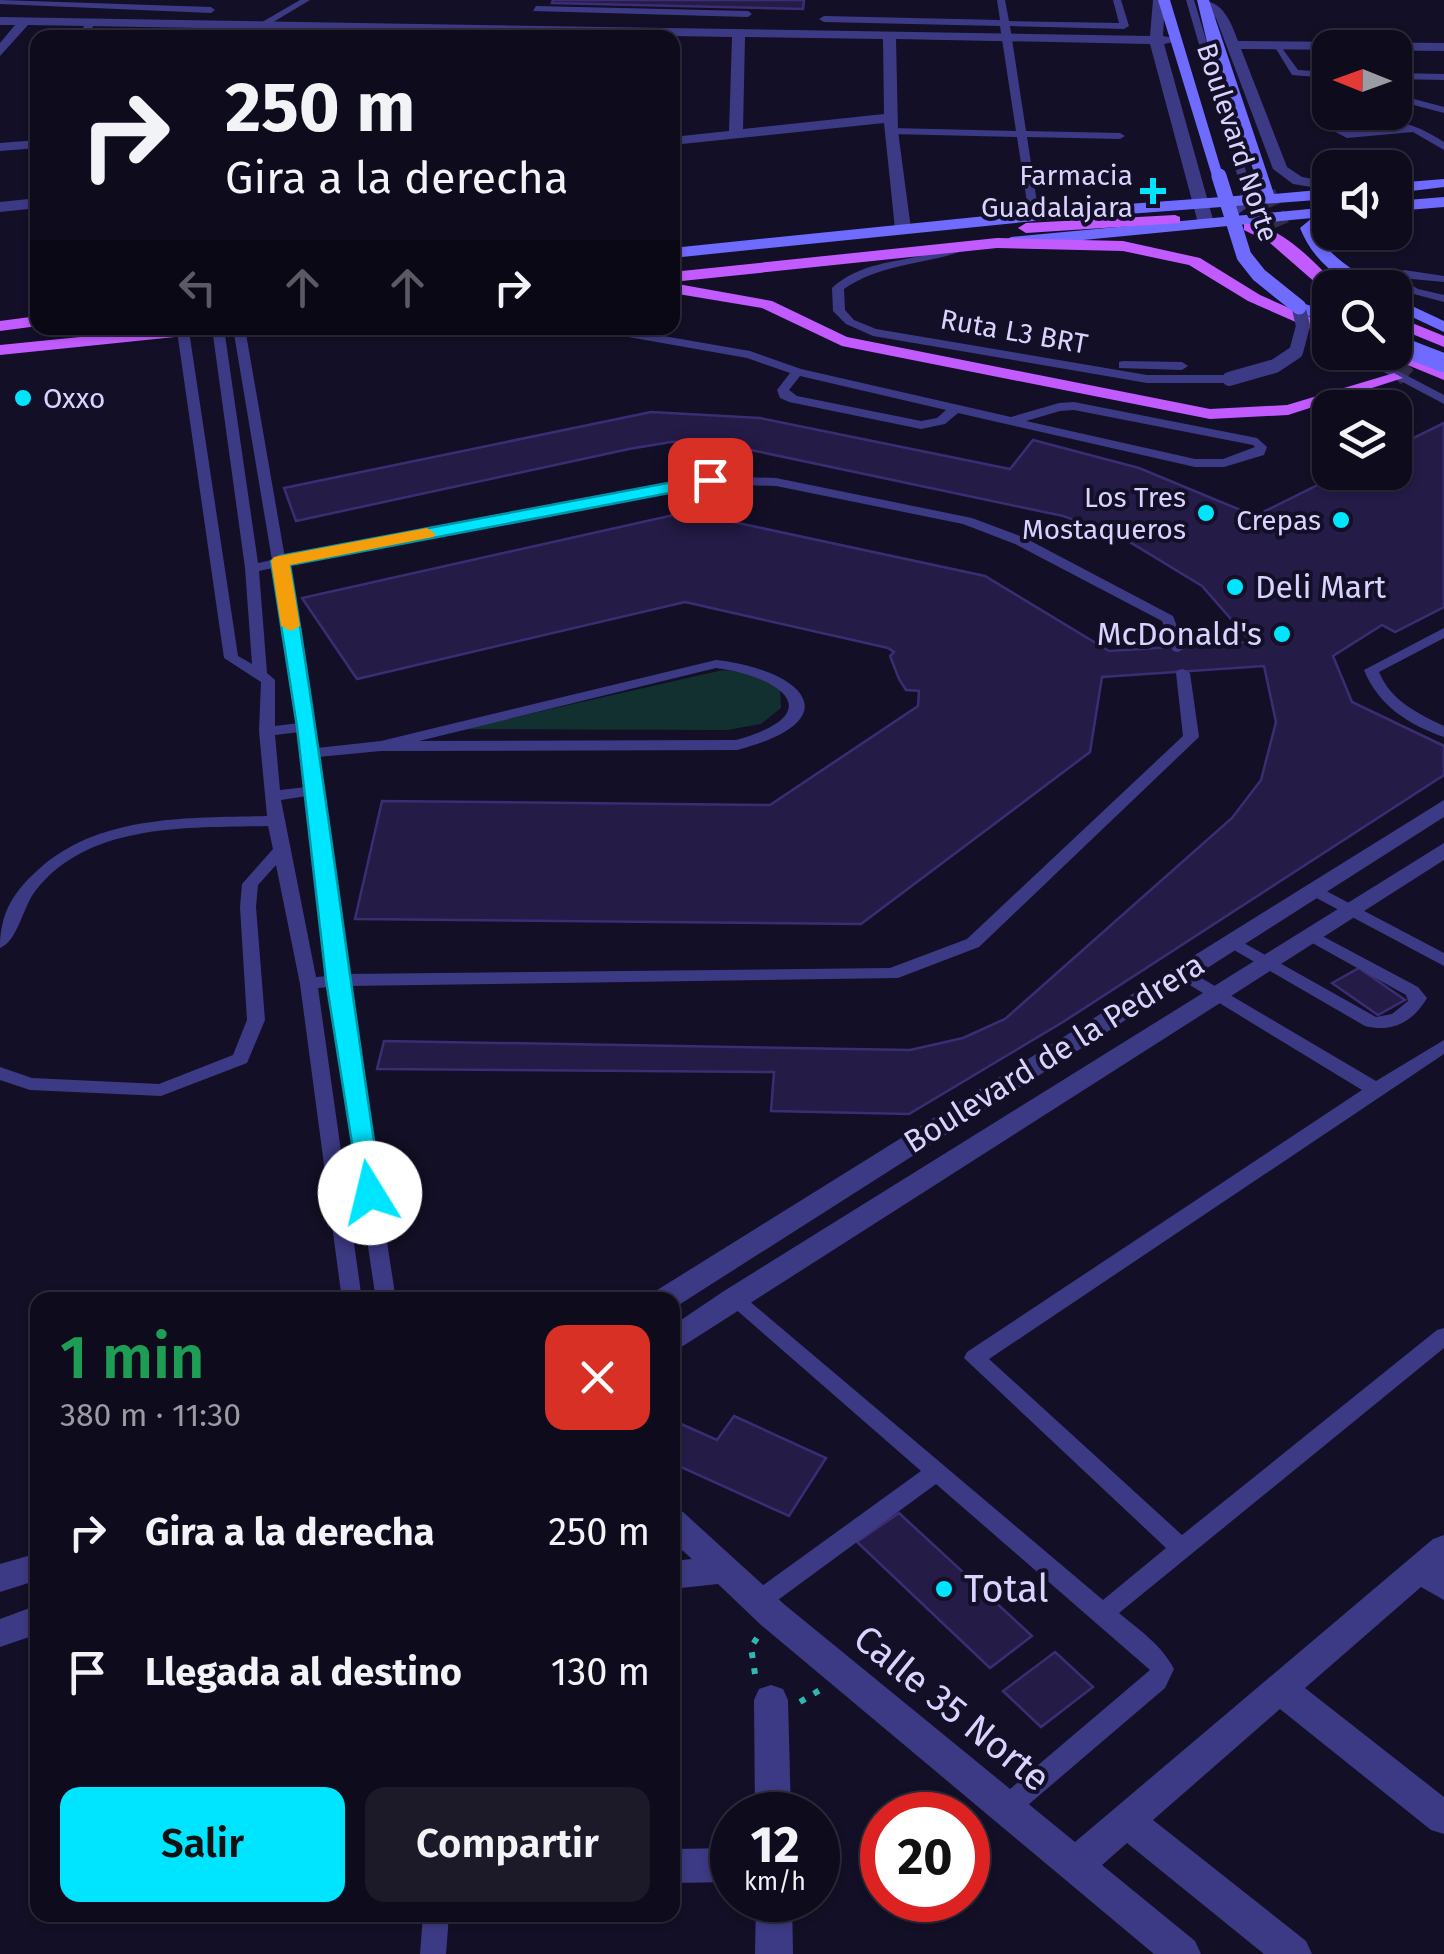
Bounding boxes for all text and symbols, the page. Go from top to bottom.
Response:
north arrow [1312,30,1412,130]
map controls [1312,30,1412,490]
street label: Boulevard Norte [1190,39,1285,246]
text: 250 m [225,66,415,150]
icon: right [60,70,190,200]
button: sound [1312,150,1412,250]
text: Gira a la derecha [225,151,568,205]
place label: Farmacia Guadalajara [981,159,1133,224]
marker: Farmacia Guadalajara [1142,180,1164,202]
icon: left [170,260,225,315]
icon: ahead [275,260,330,315]
icon: ahead [380,260,435,315]
icon: right [485,260,540,315]
button: search [1312,270,1412,370]
street label: Ruta L3 BRT [938,302,1091,361]
place label: Oxxo [43,382,105,415]
marker: Oxxo [12,387,34,409]
button: layers [1312,390,1412,490]
pin [668,438,753,523]
icon: arrive [683,453,738,508]
place label: Los Tres Mostaqueros [1022,481,1186,546]
marker: Los Tres Mostaqueros [1195,502,1217,524]
place label: Crepas [1236,504,1321,537]
marker: Crepas [1330,509,1352,531]
place label: Deli Mart [1255,568,1387,606]
marker: Deli Mart [1224,576,1246,598]
place label: McDonald's [1097,615,1262,653]
marker: McDonald's [1271,623,1293,645]
street label: Boulevard de la Pedrera [897,945,1211,1161]
position arrow [318,1141,422,1245]
text: 1 min [60,1322,205,1394]
button: close [545,1325,650,1430]
text: 380 m · 11:30 [60,1396,241,1434]
icon: right [60,1505,115,1560]
text: Gira a la derecha [145,1509,435,1555]
text: 250 m [548,1509,650,1555]
place label: Total [964,1566,1049,1612]
marker: Total [933,1578,955,1600]
street label: Calle 35 Norte [845,1615,1059,1801]
icon: arrive [60,1645,115,1700]
text: Llegada al destino [145,1649,462,1695]
text: 130 m [551,1649,650,1695]
button: Salir [60,1787,345,1902]
button: Compartir [365,1787,650,1902]
speed limit sign: 20 [860,1792,990,1922]
text: 12 [750,1815,800,1875]
text: km/h [744,1867,806,1897]

